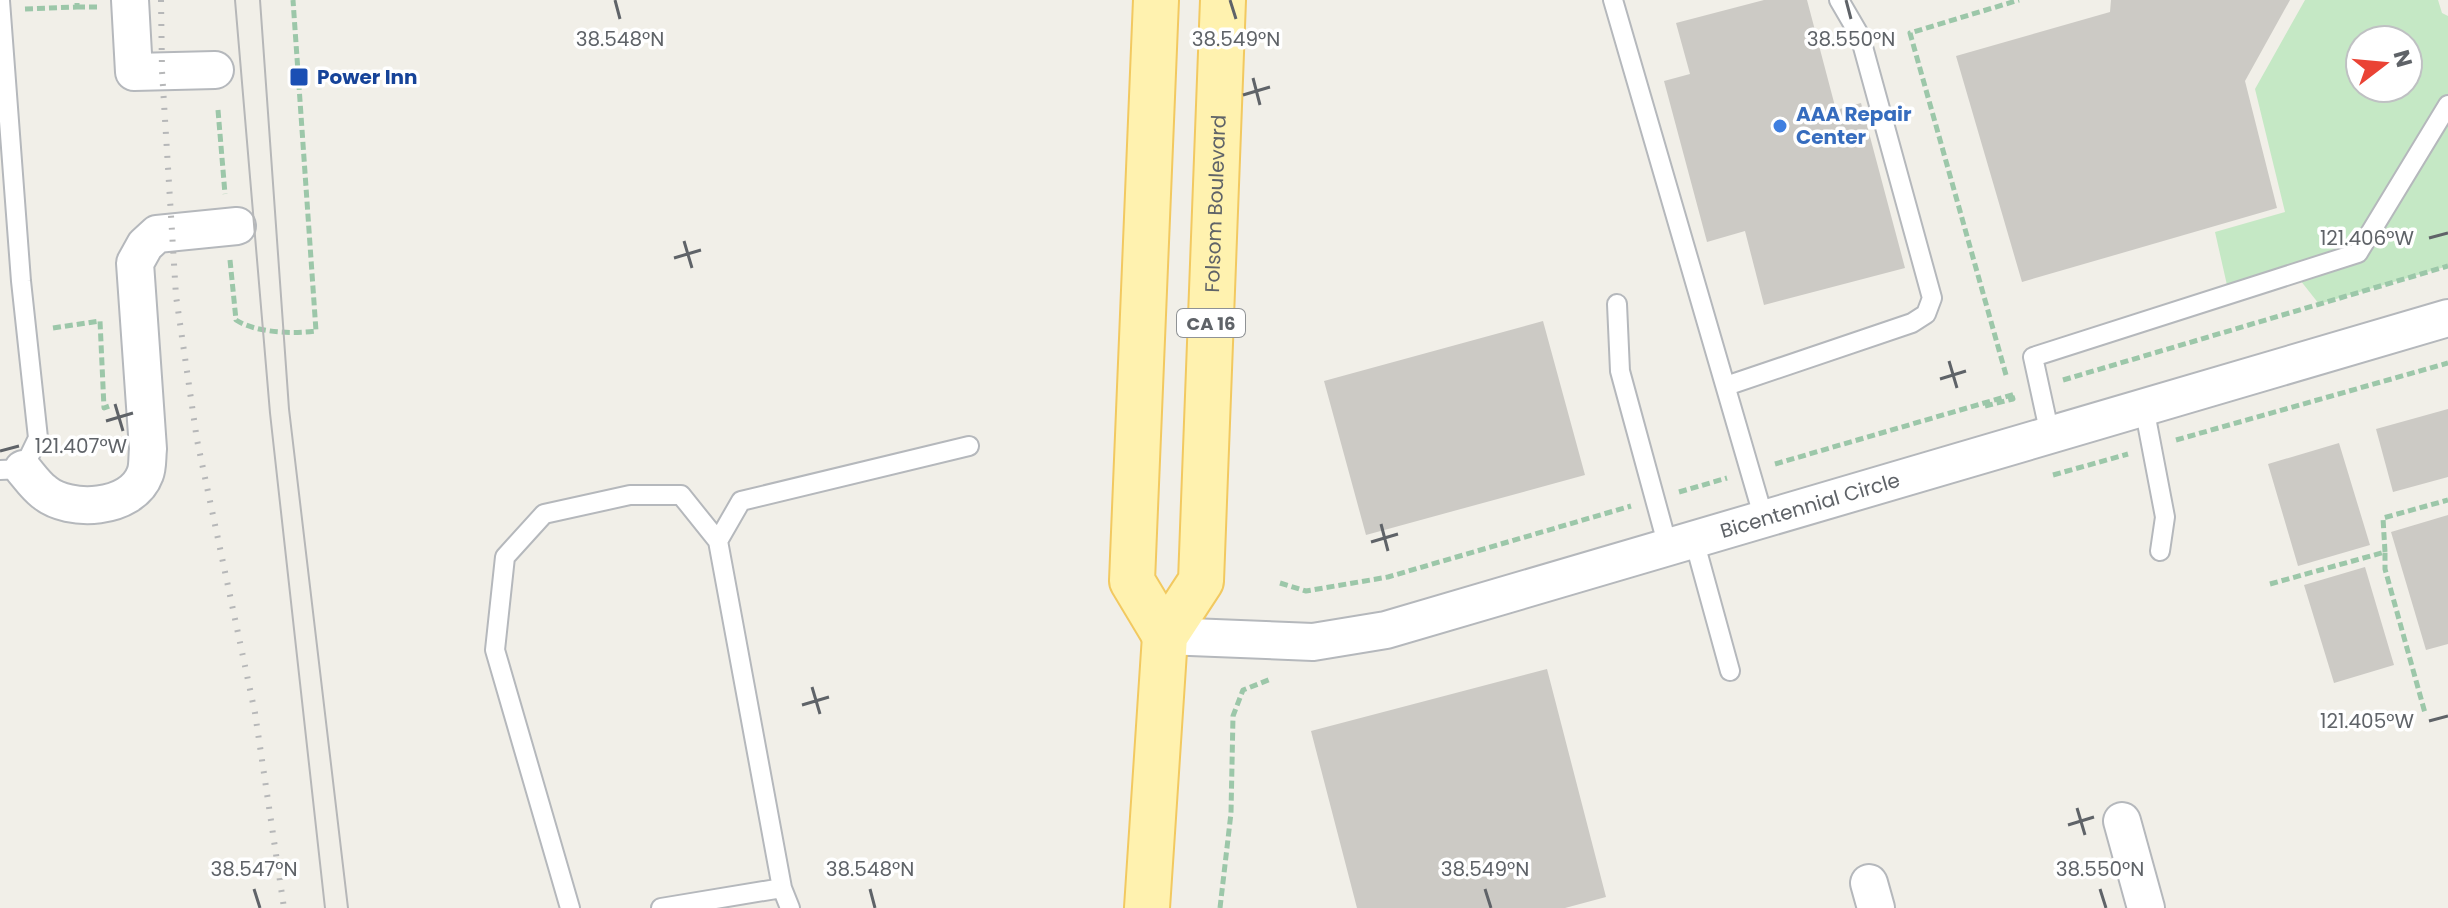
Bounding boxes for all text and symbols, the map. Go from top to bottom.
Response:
north arrow [2344,24,2424,104]
text: 38.548°N [576,25,664,53]
text: 38.549°N [1192,25,1280,53]
text: 38.550°N [1807,25,1895,53]
text: N [2386,46,2420,71]
place label: Power Inn [317,63,418,91]
marker: Power Inn [288,66,310,88]
place label: AAA Repair Center [1796,100,1912,151]
street label: Folsom Boulevard [1198,114,1233,293]
marker: AAA Repair Center [1771,117,1789,135]
text: 121.406°W [2320,224,2415,252]
road number: CA 16 [1177,309,1245,337]
text: 121.407°W [35,432,128,460]
street label: Bicentennial Circle [1717,466,1903,545]
text: 121.405°W [2320,707,2414,735]
text: 38.547°N [211,855,297,883]
text: 38.548°N [826,855,914,883]
text: 38.549°N [1441,855,1529,883]
text: 38.550°N [2056,855,2144,883]

